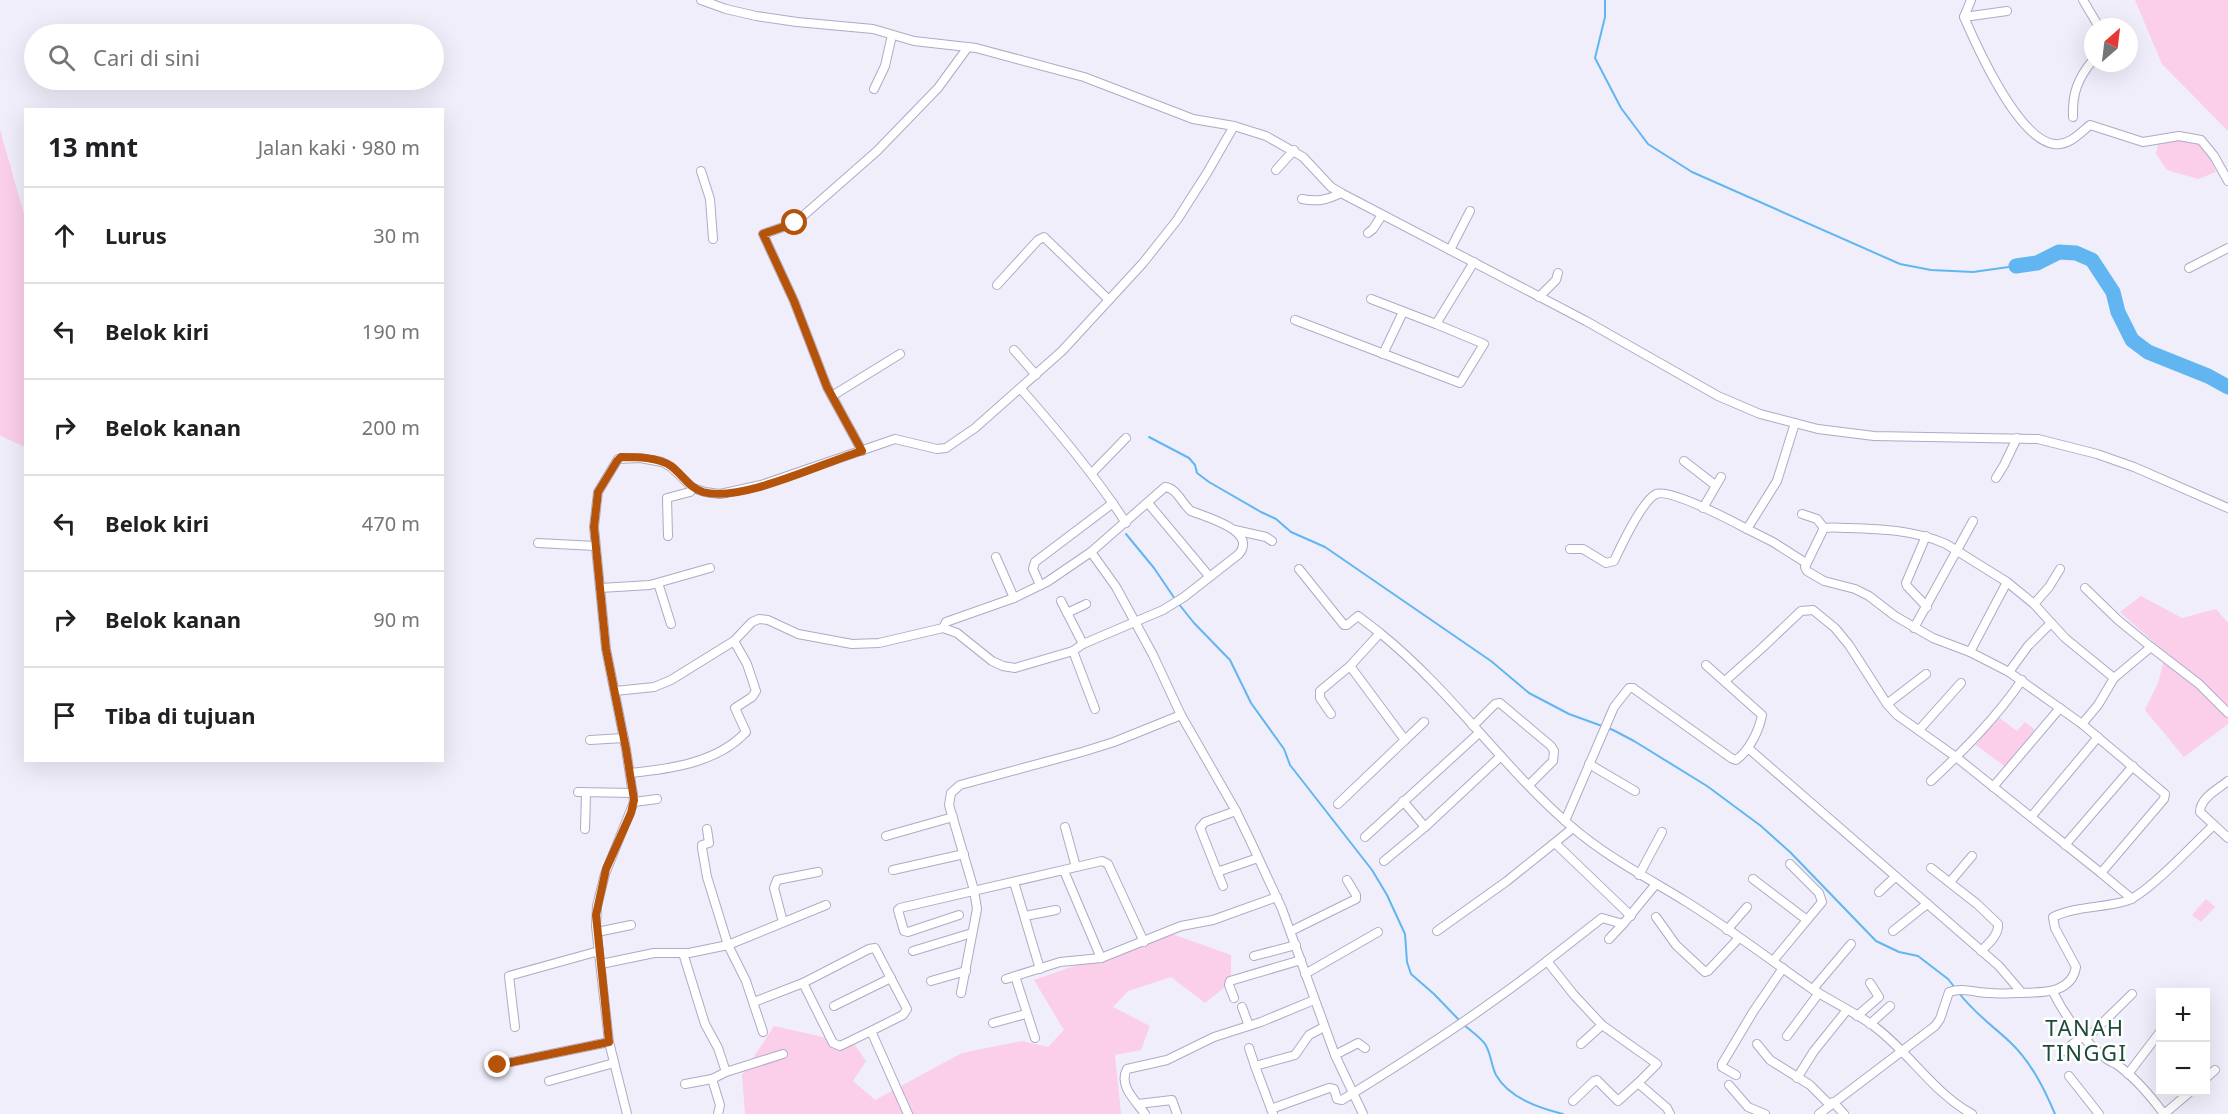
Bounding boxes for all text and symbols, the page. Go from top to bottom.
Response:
north arrow [2084,18,2138,72]
search box [24,24,444,90]
icon: search [45,41,78,74]
text: Cari di sini [93,42,200,72]
text: 13 mnt [48,129,138,165]
text: Jalan kaki · 980 m [258,134,420,161]
route start [781,209,807,235]
icon: ahead [48,219,81,252]
text: Lurus [105,220,167,250]
text: 30 m [373,222,420,249]
icon: left [48,315,81,348]
text: Belok kiri [105,316,209,346]
text: 190 m [362,318,420,345]
icon: right [48,411,81,444]
text: Belok kanan [105,412,241,442]
text: 200 m [362,414,420,441]
icon: left [48,507,81,540]
text: Belok kiri [105,508,209,538]
text: 470 m [362,510,420,537]
icon: right [48,603,81,636]
text: Belok kanan [105,604,241,634]
text: 90 m [373,606,420,633]
icon: arrive [48,699,81,732]
text: Tiba di tujuan [105,700,255,730]
map controls [2156,988,2210,1096]
button: + [2156,988,2210,1042]
district label: TANAH TINGGI [2043,1012,2127,1067]
button: − [2156,1042,2210,1096]
route end [484,1051,510,1077]

